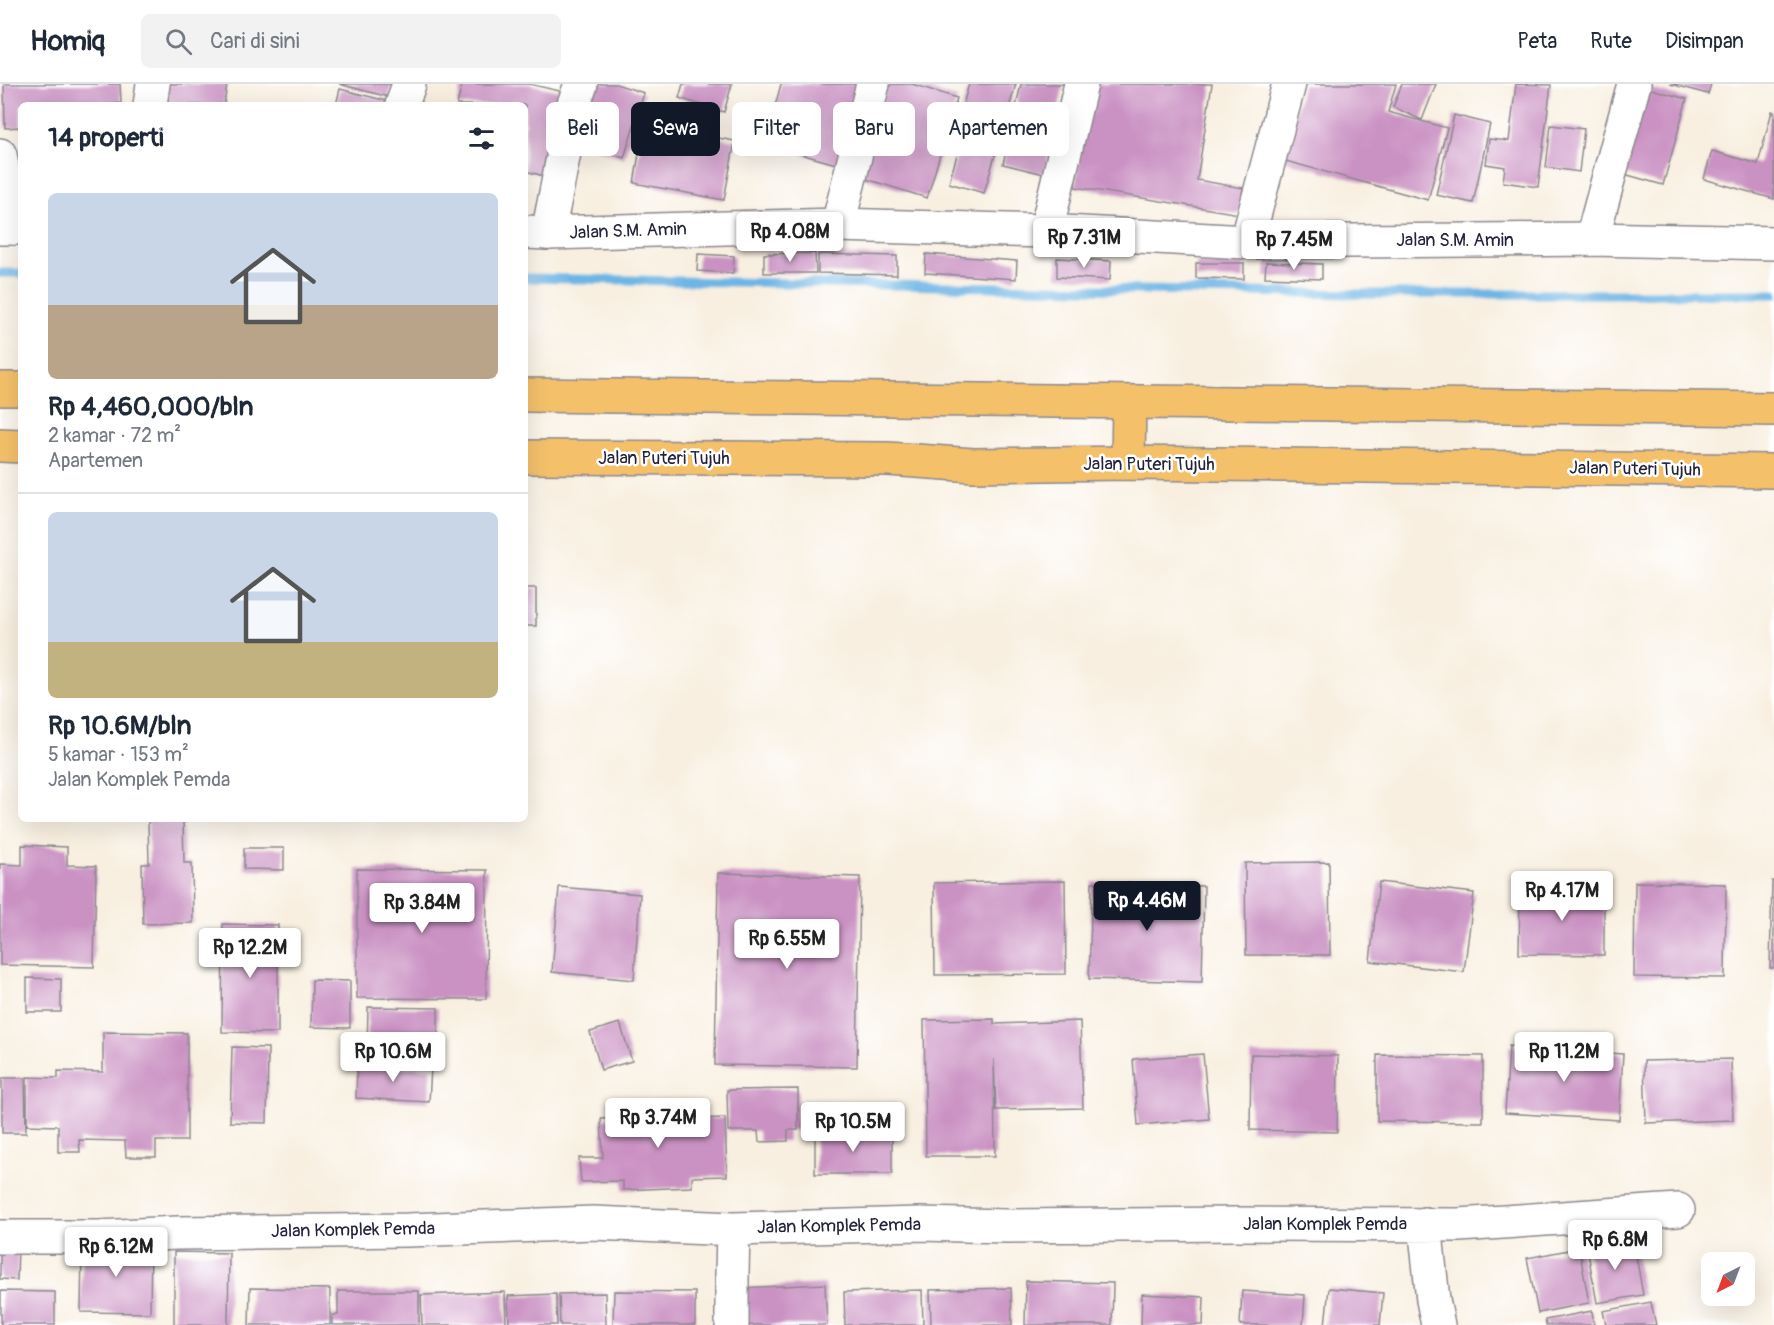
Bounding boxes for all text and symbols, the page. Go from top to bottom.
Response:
search box [141,14,561,68]
text: Homiq [30,24,105,59]
icon: search [162,25,195,58]
text: Cari di sini [210,27,300,55]
text: Peta [1517,28,1557,55]
text: Rute [1590,28,1632,55]
text: Disimpan [1665,28,1744,55]
chip: Beli [546,102,619,156]
chip: Sewa [631,102,720,156]
chip: Filter [732,102,821,156]
chip: Baru [833,102,915,156]
chip: Apartemen [927,102,1069,156]
text: 14 properti [48,122,164,154]
icon: filters [465,122,498,155]
pin: Rp 4.08M [728,212,852,263]
street label: Jalan S.M. Amin [569,217,687,245]
pin: Rp 7.31M [1022,218,1146,269]
text: Rp 4.08M [750,219,830,244]
pin: Rp 7.45M [1232,220,1356,271]
text: Rp 7.31M [1047,225,1121,250]
text: Rp 7.45M [1255,227,1333,252]
street label: Jalan S.M. Amin [1396,229,1514,252]
icon: home [219,232,327,340]
text: Rp 4,460,000/bln [48,391,254,423]
text: 2 kamar · 72 m² [48,423,181,448]
street label: Jalan Puteri Tujuh [598,447,730,470]
text: Apartemen [48,448,143,473]
street label: Jalan Puteri Tujuh [1083,453,1215,476]
street label: Jalan Puteri Tujuh [1569,456,1701,482]
icon: home [219,551,327,659]
text: Rp 10.6M/bln [48,710,191,742]
text: 5 kamar · 153 m² [48,742,189,767]
text: Jalan Komplek Pemda [48,767,230,792]
pin: Rp 4.17M [1500,871,1624,922]
text: Rp 4.17M [1525,878,1599,903]
pin: Rp 4.46M [1085,881,1209,932]
pin: Rp 3.84M [360,883,484,934]
text: Rp 4.46M [1108,888,1186,913]
text: Rp 3.84M [384,890,460,915]
pin: Rp 6.55M [725,919,849,970]
text: Rp 6.55M [748,926,826,951]
pin: Rp 12.2M [188,928,312,979]
text: Rp 12.2M [213,935,287,960]
pin: Rp 10.6M [331,1032,455,1083]
pin: Rp 11.2M [1502,1032,1626,1083]
text: Rp 10.6M [354,1039,432,1064]
text: Rp 11.2M [1529,1039,1599,1064]
pin: Rp 3.74M [596,1098,720,1149]
pin: Rp 10.5M [791,1102,915,1153]
text: Rp 3.74M [619,1105,697,1130]
text: Rp 10.5M [815,1109,891,1134]
street label: Jalan Komplek Pemda [757,1213,921,1239]
street label: Jalan Komplek Pemda [1243,1213,1407,1236]
street label: Jalan Komplek Pemda [271,1217,435,1243]
pin: Rp 6.8M [1560,1220,1670,1271]
pin: Rp 6.12M [54,1227,178,1278]
text: Rp 6.8M [1582,1227,1648,1252]
text: Rp 6.12M [79,1234,153,1259]
north arrow [1701,1252,1755,1306]
map controls [1701,1252,1755,1306]

